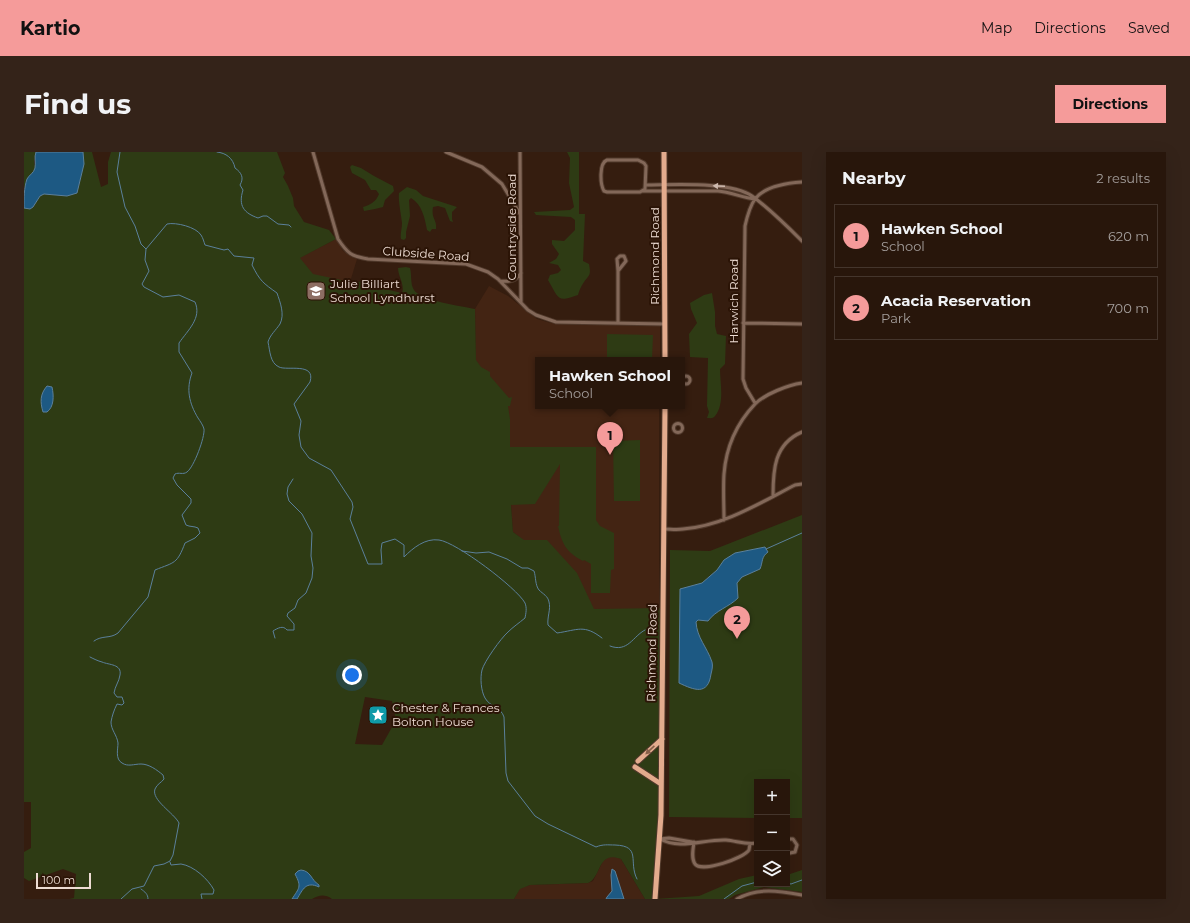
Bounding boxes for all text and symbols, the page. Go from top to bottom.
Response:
text: Kartio [20,17,80,40]
text: Map [981,19,1012,37]
text: Directions [1034,19,1106,37]
text: Saved [1128,19,1170,37]
button: Directions [1055,85,1166,123]
text: Find us [24,87,131,121]
text: Nearby [842,168,906,188]
text: 2 results [1096,170,1150,186]
street label: Countryside Road [504,174,519,280]
one-way arrow [713,183,725,190]
street label: Richmond Road [647,207,662,305]
text: Hawken School [881,219,1003,238]
text: 1 [853,228,859,244]
text: 620 m [1108,228,1149,244]
text: School [881,238,925,254]
street label: Clubside Road [382,243,470,264]
street label: Harwich Road [726,259,741,343]
place label: Julie Billiart School Lyndhurst [329,276,435,305]
school or university icon: Julie Billiart School Lyndhurst [305,280,327,302]
text: Acacia Reservation [881,291,1031,310]
text: 2 [852,300,860,316]
text: 700 m [1107,300,1149,316]
text: Park [881,310,911,326]
popup [535,357,685,409]
text: Hawken School [549,366,671,385]
text: School [549,385,593,401]
pin: 1 [597,422,623,455]
street label: Richmond Road [643,604,660,702]
pin: 2 [724,606,750,639]
your location [342,665,362,685]
place label: Chester & Frances Bolton House [392,700,500,729]
place icon: Chester & Frances Bolton House [367,704,389,726]
one-way arrow [645,745,655,755]
map controls [754,779,790,887]
button: + [754,779,790,815]
button: − [754,815,790,851]
button: layers [754,851,790,887]
scale bar [36,871,91,890]
text: 100 m [42,873,75,887]

